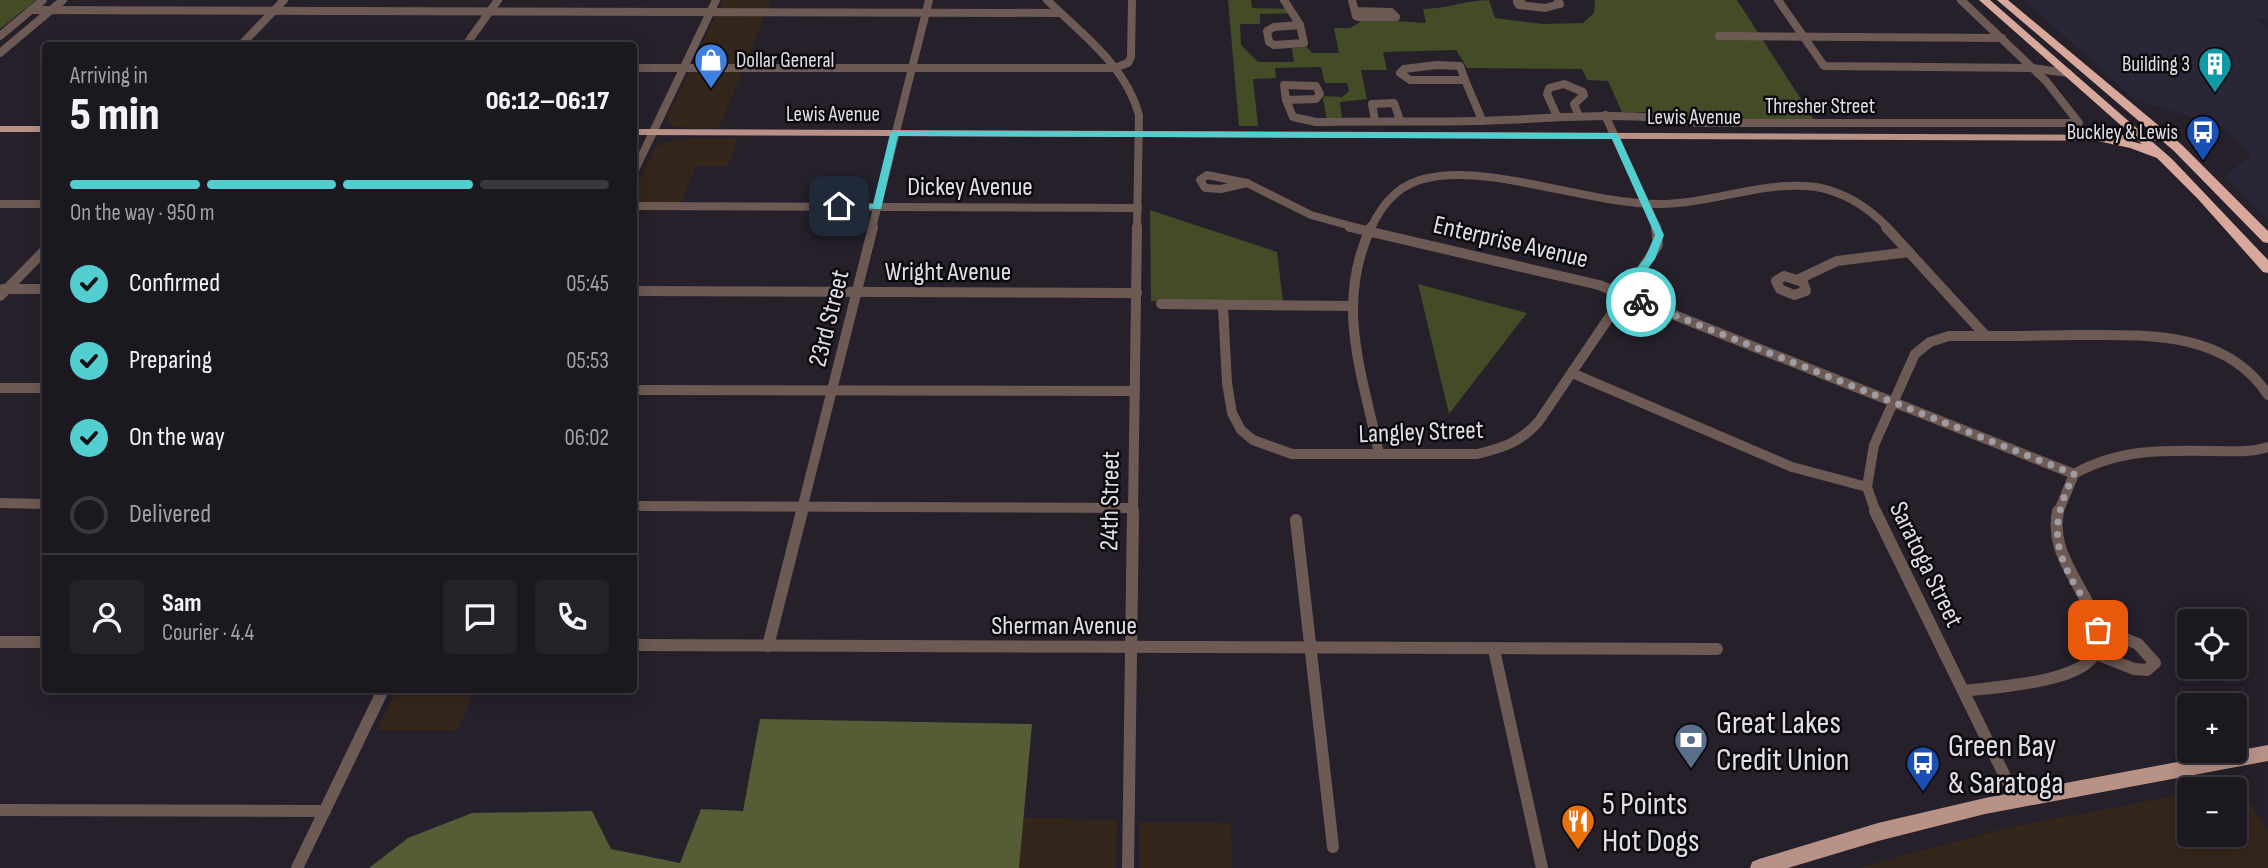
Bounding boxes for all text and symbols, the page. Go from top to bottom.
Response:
shop icon: Dollar General [692,41,730,90]
building icon: Building 3 [2196,45,2234,94]
place label: Dollar General [736,48,834,73]
place label: Building 3 [2122,52,2190,77]
text: Arriving in [70,62,148,90]
text: 06:12–06:17 [486,86,609,117]
text: 5 min [70,88,160,143]
street label: Thresher Street [1765,94,1875,119]
street label: Lewis Avenue [786,102,880,127]
street label: Lewis Avenue [1647,105,1741,130]
bus stop icon: Buckley & Lewis [2184,113,2222,162]
place label: Buckley & Lewis [2067,120,2178,145]
street label: Dickey Avenue [907,172,1033,203]
pin [809,176,869,236]
icon: home [820,187,858,225]
text: On the way · 950 m [70,199,215,227]
street label: Enterprise Avenue [1430,210,1591,275]
street label: Wright Avenue [885,257,1011,288]
icon: check [70,265,108,303]
street label: 23rd Street [802,267,856,370]
courier [1606,267,1676,337]
text: Confirmed [129,268,220,299]
text: 05:45 [566,270,609,298]
icon: bike [1622,283,1660,321]
icon: check [70,342,108,380]
text: Preparing [129,345,212,376]
text: 05:53 [566,347,609,375]
street label: Langley Street [1358,415,1484,450]
icon: check [70,419,108,457]
text: On the way [129,422,225,453]
text: 06:02 [565,424,609,452]
street label: 24th Street [1094,451,1127,551]
street label: Saratoga Street [1882,497,1969,632]
text: Delivered [129,499,211,530]
button: person [70,580,144,654]
button: chat [443,580,517,654]
button: phone [535,580,609,654]
text: Sam [162,588,202,619]
pin [2068,600,2128,660]
map controls [2177,609,2247,847]
button: locate [2177,609,2247,679]
street label: Sherman Avenue [991,611,1137,642]
icon: bag [2079,611,2117,649]
text: Courier · 4.4 [162,619,254,647]
button: + [2177,693,2247,763]
place label: Great Lakes Credit Union [1716,704,1850,780]
bank icon: Great Lakes Credit Union [1672,721,1710,770]
place label: Green Bay & Saratoga [1948,727,2064,803]
bus stop icon: Green Bay & Saratoga [1904,744,1942,793]
button: − [2177,777,2247,847]
place label: 5 Points Hot Dogs [1602,785,1700,861]
restaurant icon: 5 Points Hot Dogs [1559,802,1597,851]

